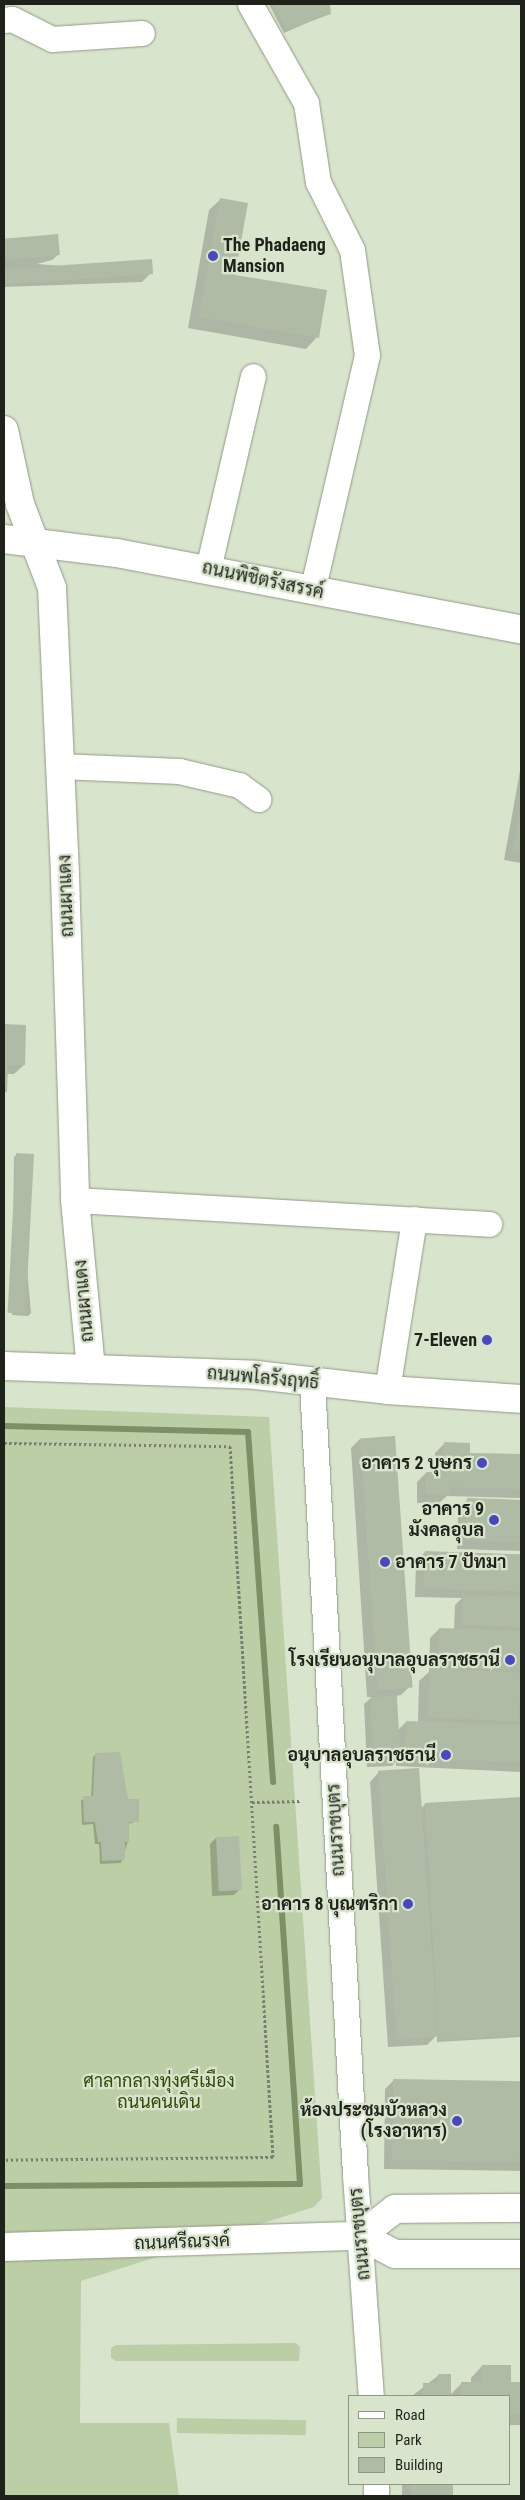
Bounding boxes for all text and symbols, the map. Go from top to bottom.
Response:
place label: The Phadaeng Mansion [223,235,326,278]
marker: The Phadaeng Mansion [207,250,219,262]
street label: ถนนพิชิตรังสรรค์ [200,557,326,603]
street label: ถนนผาแดง [54,854,78,938]
street label: ถนนผาแดง [70,1259,98,1343]
place label: 7-Eleven [414,1329,477,1351]
marker: 7-Eleven [481,1334,493,1346]
street label: ถนนพโลรังฤทธิ์ [206,1362,320,1394]
place label: อาคาร 2 บุษกร [361,1452,472,1474]
marker: อาคาร 2 บุษกร [476,1457,488,1469]
place label: อาคาร 9 มังคลอุบล [409,1499,484,1542]
marker: อาคาร 9 มังคลอุบล [488,1514,500,1526]
place label: อาคาร 7 ปัทมา [395,1551,507,1573]
marker: อาคาร 7 ปัทมา [379,1556,391,1568]
place label: โรงเรียนอนุบาลอุบลราชธานี [289,1649,500,1671]
marker: โรงเรียนอนุบาลอุบลราชธานี [504,1654,516,1666]
place label: อนุบาลอุบลราชธานี [287,1744,436,1766]
marker: อนุบาลอุบลราชธานี [440,1749,452,1761]
street label: ถนนราชบุตร [323,1783,349,1877]
place label: อาคาร 8 บุณฑริกา [261,1893,398,1915]
marker: อาคาร 8 บุณฑริกา [402,1898,414,1910]
park label: ศาลากลางทุ่งศรีเมือง ถนนคนเดิน [83,2071,235,2114]
place label: ห้องประชุมบัวหลวง (โรงอาหาร) [300,2100,447,2142]
marker: ห้องประชุมบัวหลวง (โรงอาหาร) [451,2115,463,2127]
street label: ถนนราชบุตร [345,2187,375,2281]
street label: ถนนศรีณรงค์ [134,2230,230,2254]
legend [348,2395,510,2485]
text: Road [395,2406,425,2424]
text: Park [395,2431,422,2449]
text: Building [395,2456,443,2474]

